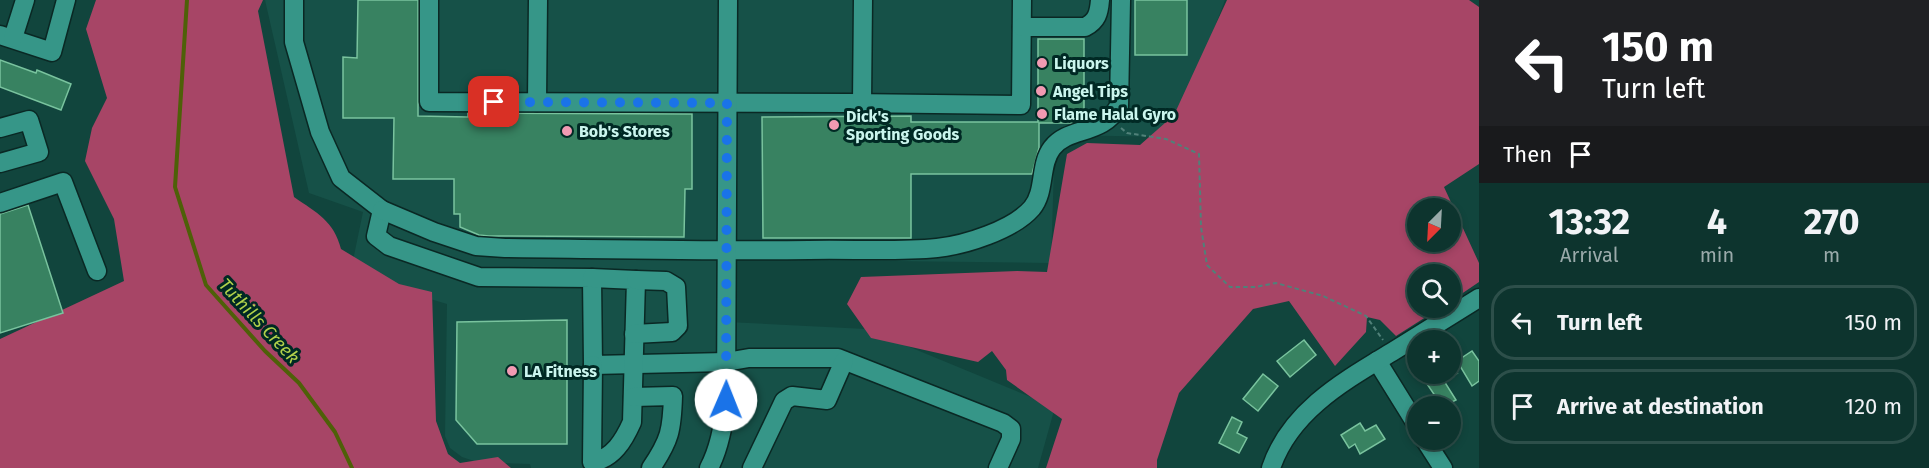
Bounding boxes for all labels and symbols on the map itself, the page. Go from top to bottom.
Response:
place label: Liquors [1054,54,1109,73]
marker: Liquors [1035,56,1049,70]
pin [468,76,519,127]
place label: Angel Tips [1052,82,1128,101]
marker: Angel Tips [1034,84,1048,98]
place label: Flame Halal Gyro [1054,105,1176,124]
place label: Dick's Sporting Goods [846,107,960,144]
marker: Flame Halal Gyro [1035,107,1049,121]
marker: Dick's Sporting Goods [827,118,841,132]
place label: Bob's Stores [579,122,670,141]
marker: Bob's Stores [560,124,574,138]
north arrow [1407,198,1461,252]
water label: Tuthills Creek [214,274,304,368]
place label: LA Fitness [524,362,597,381]
marker: LA Fitness [505,364,519,378]
position arrow [694,368,758,432]

